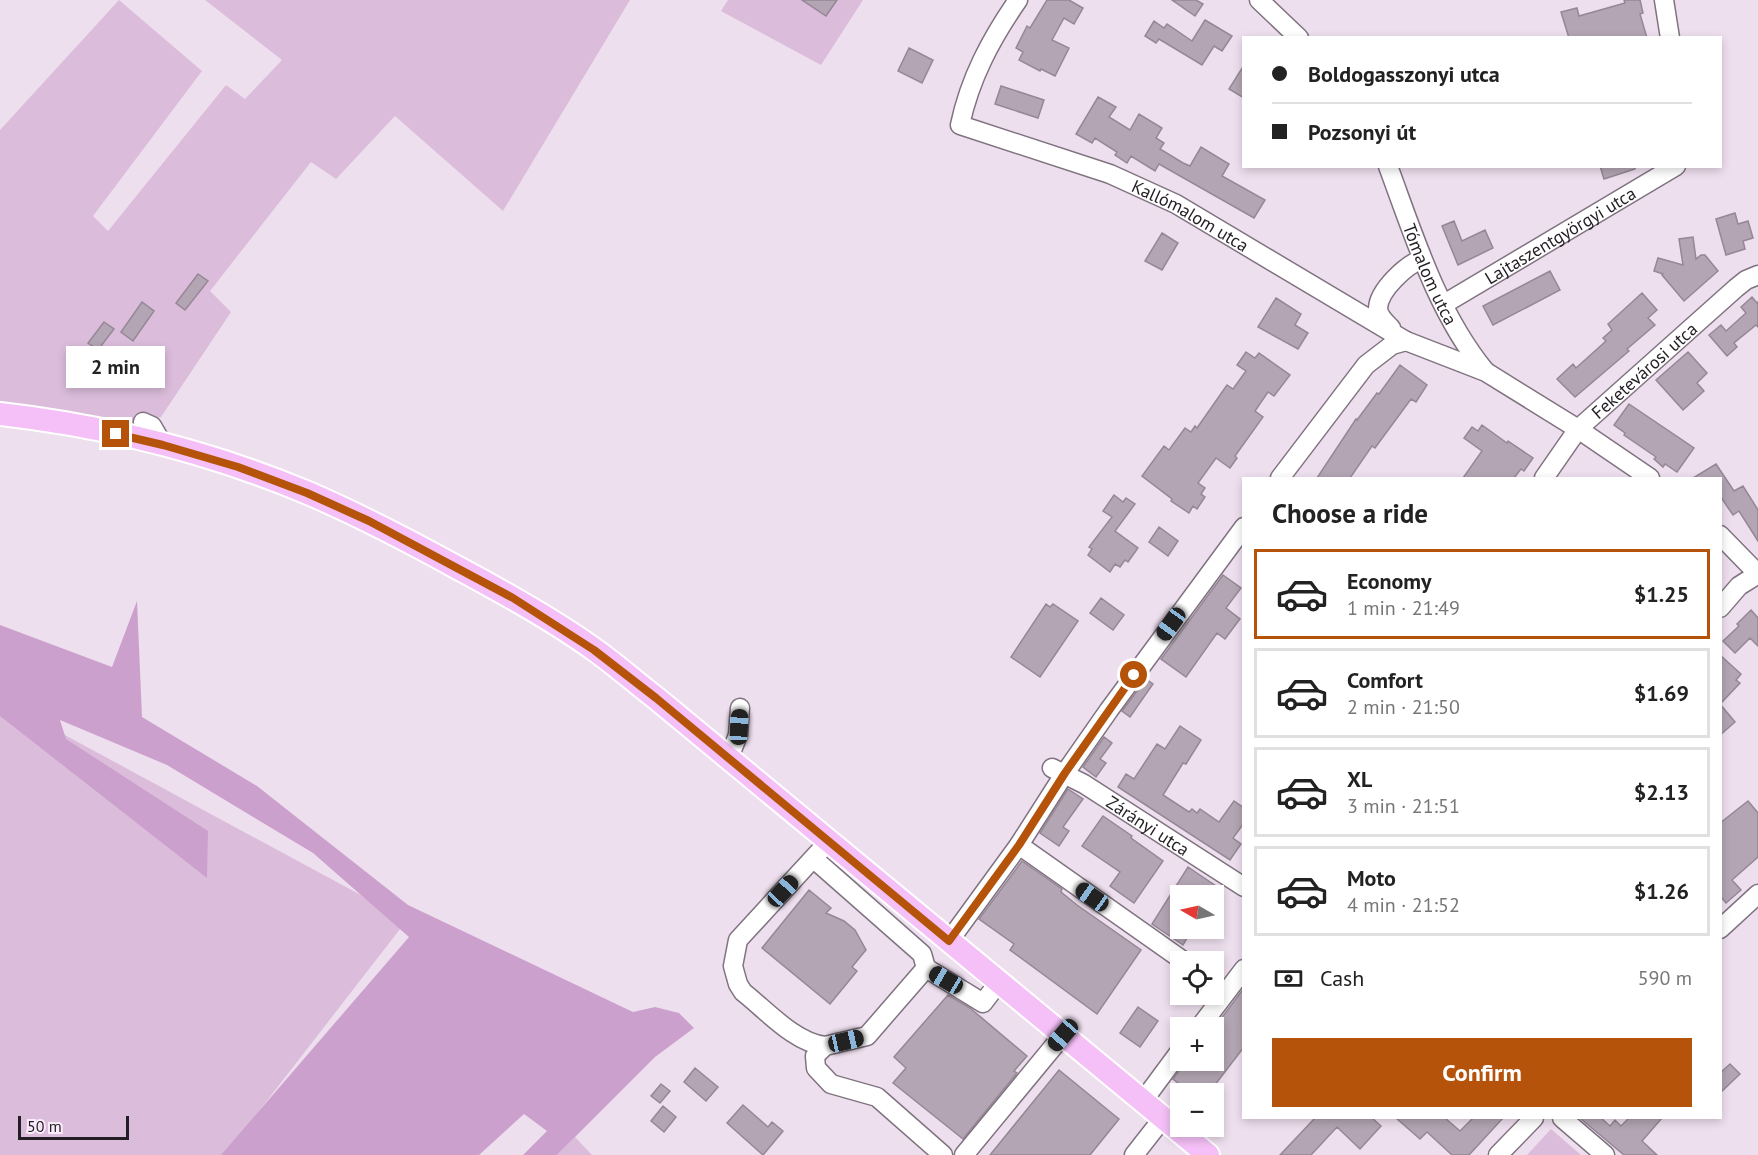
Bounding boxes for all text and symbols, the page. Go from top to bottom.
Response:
text: Boldogasszonyi utca [1308,60,1500,88]
text: Pozsonyi út [1308,118,1416,146]
street label: Kallómalom utca [1128,174,1253,256]
street label: Lajtaszentgyörgyi utca [1480,181,1640,289]
street label: Tómalom utca [1398,220,1463,329]
street label: Feketevárosi utca [1586,317,1702,423]
callout: 2 min [66,347,166,389]
text: 2 min [91,354,140,380]
route end [102,420,129,447]
text: Choose a ride [1272,496,1428,530]
icon: car [1275,567,1329,621]
text: Economy [1347,567,1431,595]
text: $1.25 [1634,580,1689,608]
text: 1 min · 21:49 [1347,595,1460,621]
car [1153,604,1189,644]
route start [1120,661,1147,688]
icon: car [1275,666,1329,720]
text: Comfort [1347,666,1423,694]
text: $1.69 [1634,679,1689,707]
text: 2 min · 21:50 [1347,694,1460,720]
car [729,709,749,745]
icon: car [1275,765,1329,819]
text: XL [1347,765,1372,793]
text: $2.13 [1634,778,1689,806]
street label: Zárányi utca [1102,790,1194,860]
text: 3 min · 21:51 [1347,793,1460,819]
icon: car [1275,864,1329,918]
text: Moto [1347,864,1396,892]
car [764,872,802,910]
text: $1.26 [1634,877,1689,905]
car [1072,879,1112,915]
north arrow [1170,885,1224,939]
map controls [1170,885,1224,1137]
text: 4 min · 21:52 [1347,892,1460,918]
button: locate [1170,951,1224,1005]
icon: cash [1272,962,1305,995]
car [926,963,966,997]
text: Cash [1320,964,1364,992]
text: 590 m [1638,965,1692,991]
car [1044,1016,1082,1054]
button: + [1170,1017,1224,1071]
car [826,1028,866,1054]
button: Confirm [1272,1038,1692,1107]
button: − [1170,1083,1224,1137]
scale bar [18,1113,129,1140]
text: 50 m [27,1116,62,1136]

